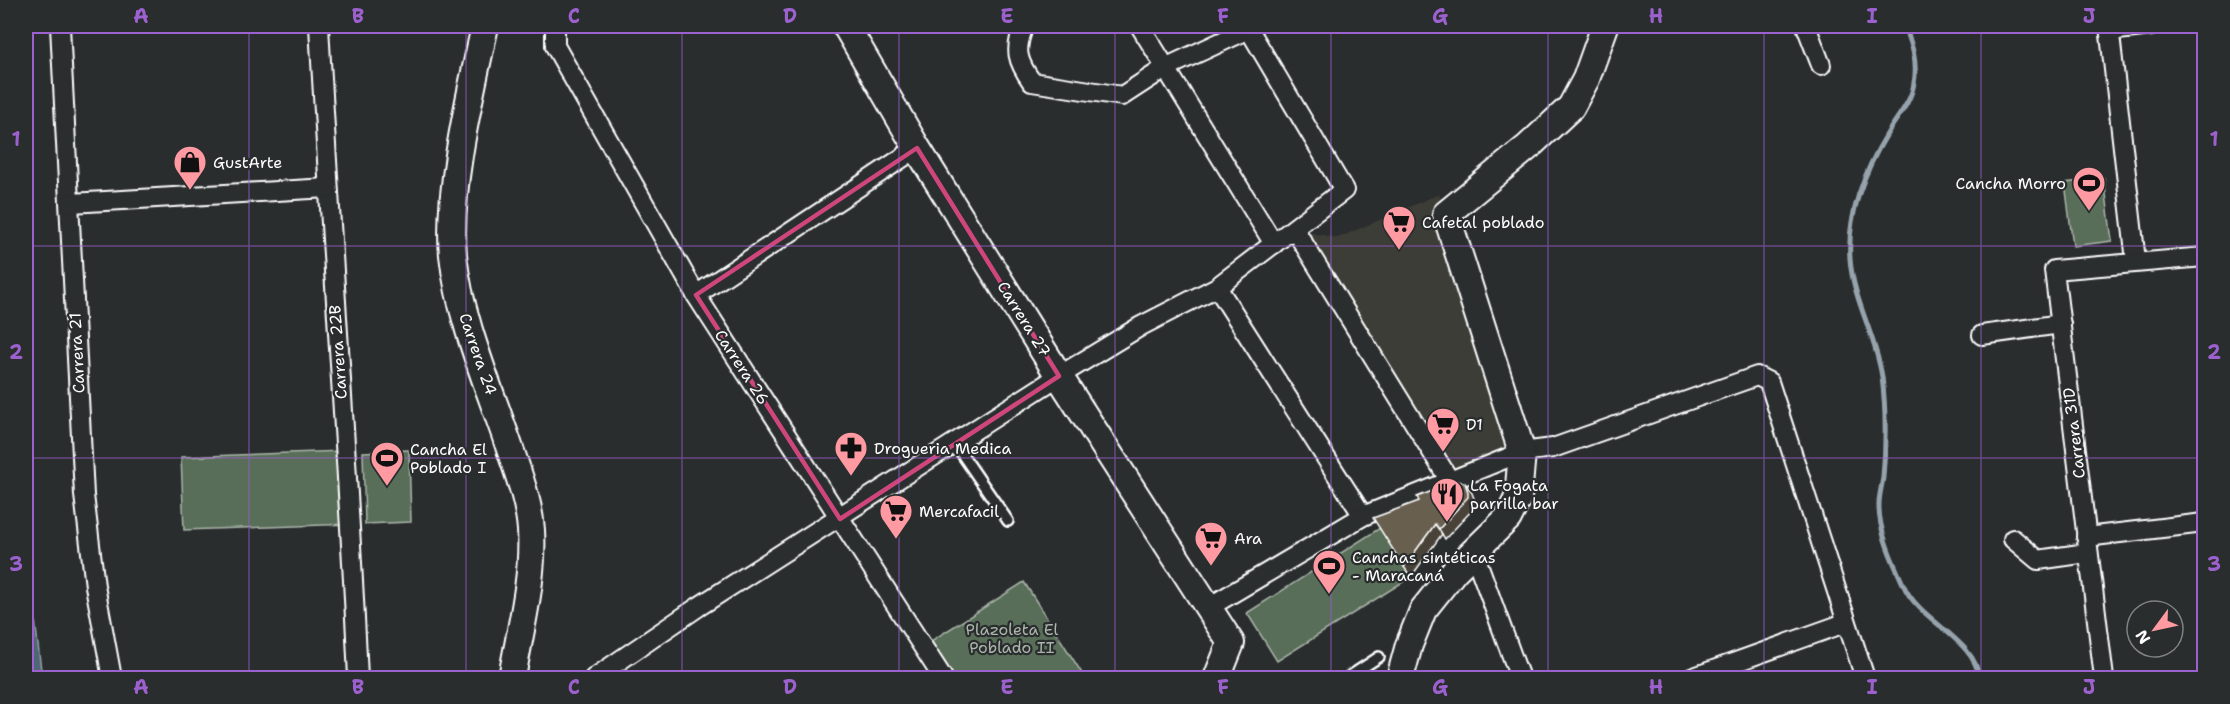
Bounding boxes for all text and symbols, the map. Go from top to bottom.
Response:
text: A [133,3,149,29]
text: B [352,3,364,29]
text: C [568,3,580,29]
text: D [783,3,797,29]
text: E [1000,3,1014,29]
text: F [1217,3,1229,29]
text: G [1432,3,1448,29]
text: H [1649,3,1663,29]
text: I [1866,3,1878,29]
text: J [2083,3,2096,29]
text: 1 [11,126,21,152]
text: 1 [2209,126,2219,152]
shop icon: GustArte [172,144,208,191]
place label: GustArte [213,152,282,173]
sports icon: Cancha Morro [2071,165,2107,212]
place label: Cancha Morro [1955,173,2066,194]
supermarket icon: Cafetal poblado [1381,204,1417,251]
place label: Cafetal poblado [1422,212,1544,233]
street label: Carrera 27 [993,277,1055,361]
street label: Carrera 22B [324,304,352,400]
street label: Carrera 24 [454,310,502,398]
street label: Carrera 21 [64,312,90,394]
street label: Carrera 26 [710,325,774,409]
text: 2 [9,339,23,365]
text: 2 [2207,339,2221,365]
street label: Carrera 31D [2058,386,2090,480]
supermarket icon: D1 [1425,406,1461,453]
place label: D1 [1466,414,1483,435]
pharmacy icon: Drogueria Medica [833,430,869,477]
place label: Drogueria Medica [874,438,1011,459]
place label: Cancha El Poblado I [410,439,487,478]
sports icon: Cancha El Poblado I [369,440,405,487]
place label: La Fogata parrilla bar [1470,475,1559,514]
restaurant icon: La Fogata parrilla bar [1429,476,1465,523]
supermarket icon: Mercafacil [878,493,914,540]
place label: Mercafacil [919,501,999,522]
supermarket icon: Ara [1193,520,1229,567]
place label: Ara [1234,528,1262,549]
place label: Canchas sintéticas - Maracaná [1352,547,1496,586]
sports icon: Canchas sintéticas - Maracaná [1311,548,1347,595]
text: 3 [9,551,23,577]
text: 3 [2207,551,2221,577]
north arrow [2125,599,2185,659]
park label: Plazoleta El Poblado II [966,619,1059,658]
text: N [2131,626,2155,648]
text: A [133,674,149,700]
text: B [352,674,364,700]
text: C [568,674,580,700]
text: D [783,674,797,700]
text: E [1000,674,1014,700]
text: F [1217,674,1229,700]
text: G [1432,674,1448,700]
text: H [1649,674,1663,700]
text: I [1866,674,1878,700]
text: J [2083,674,2096,700]

